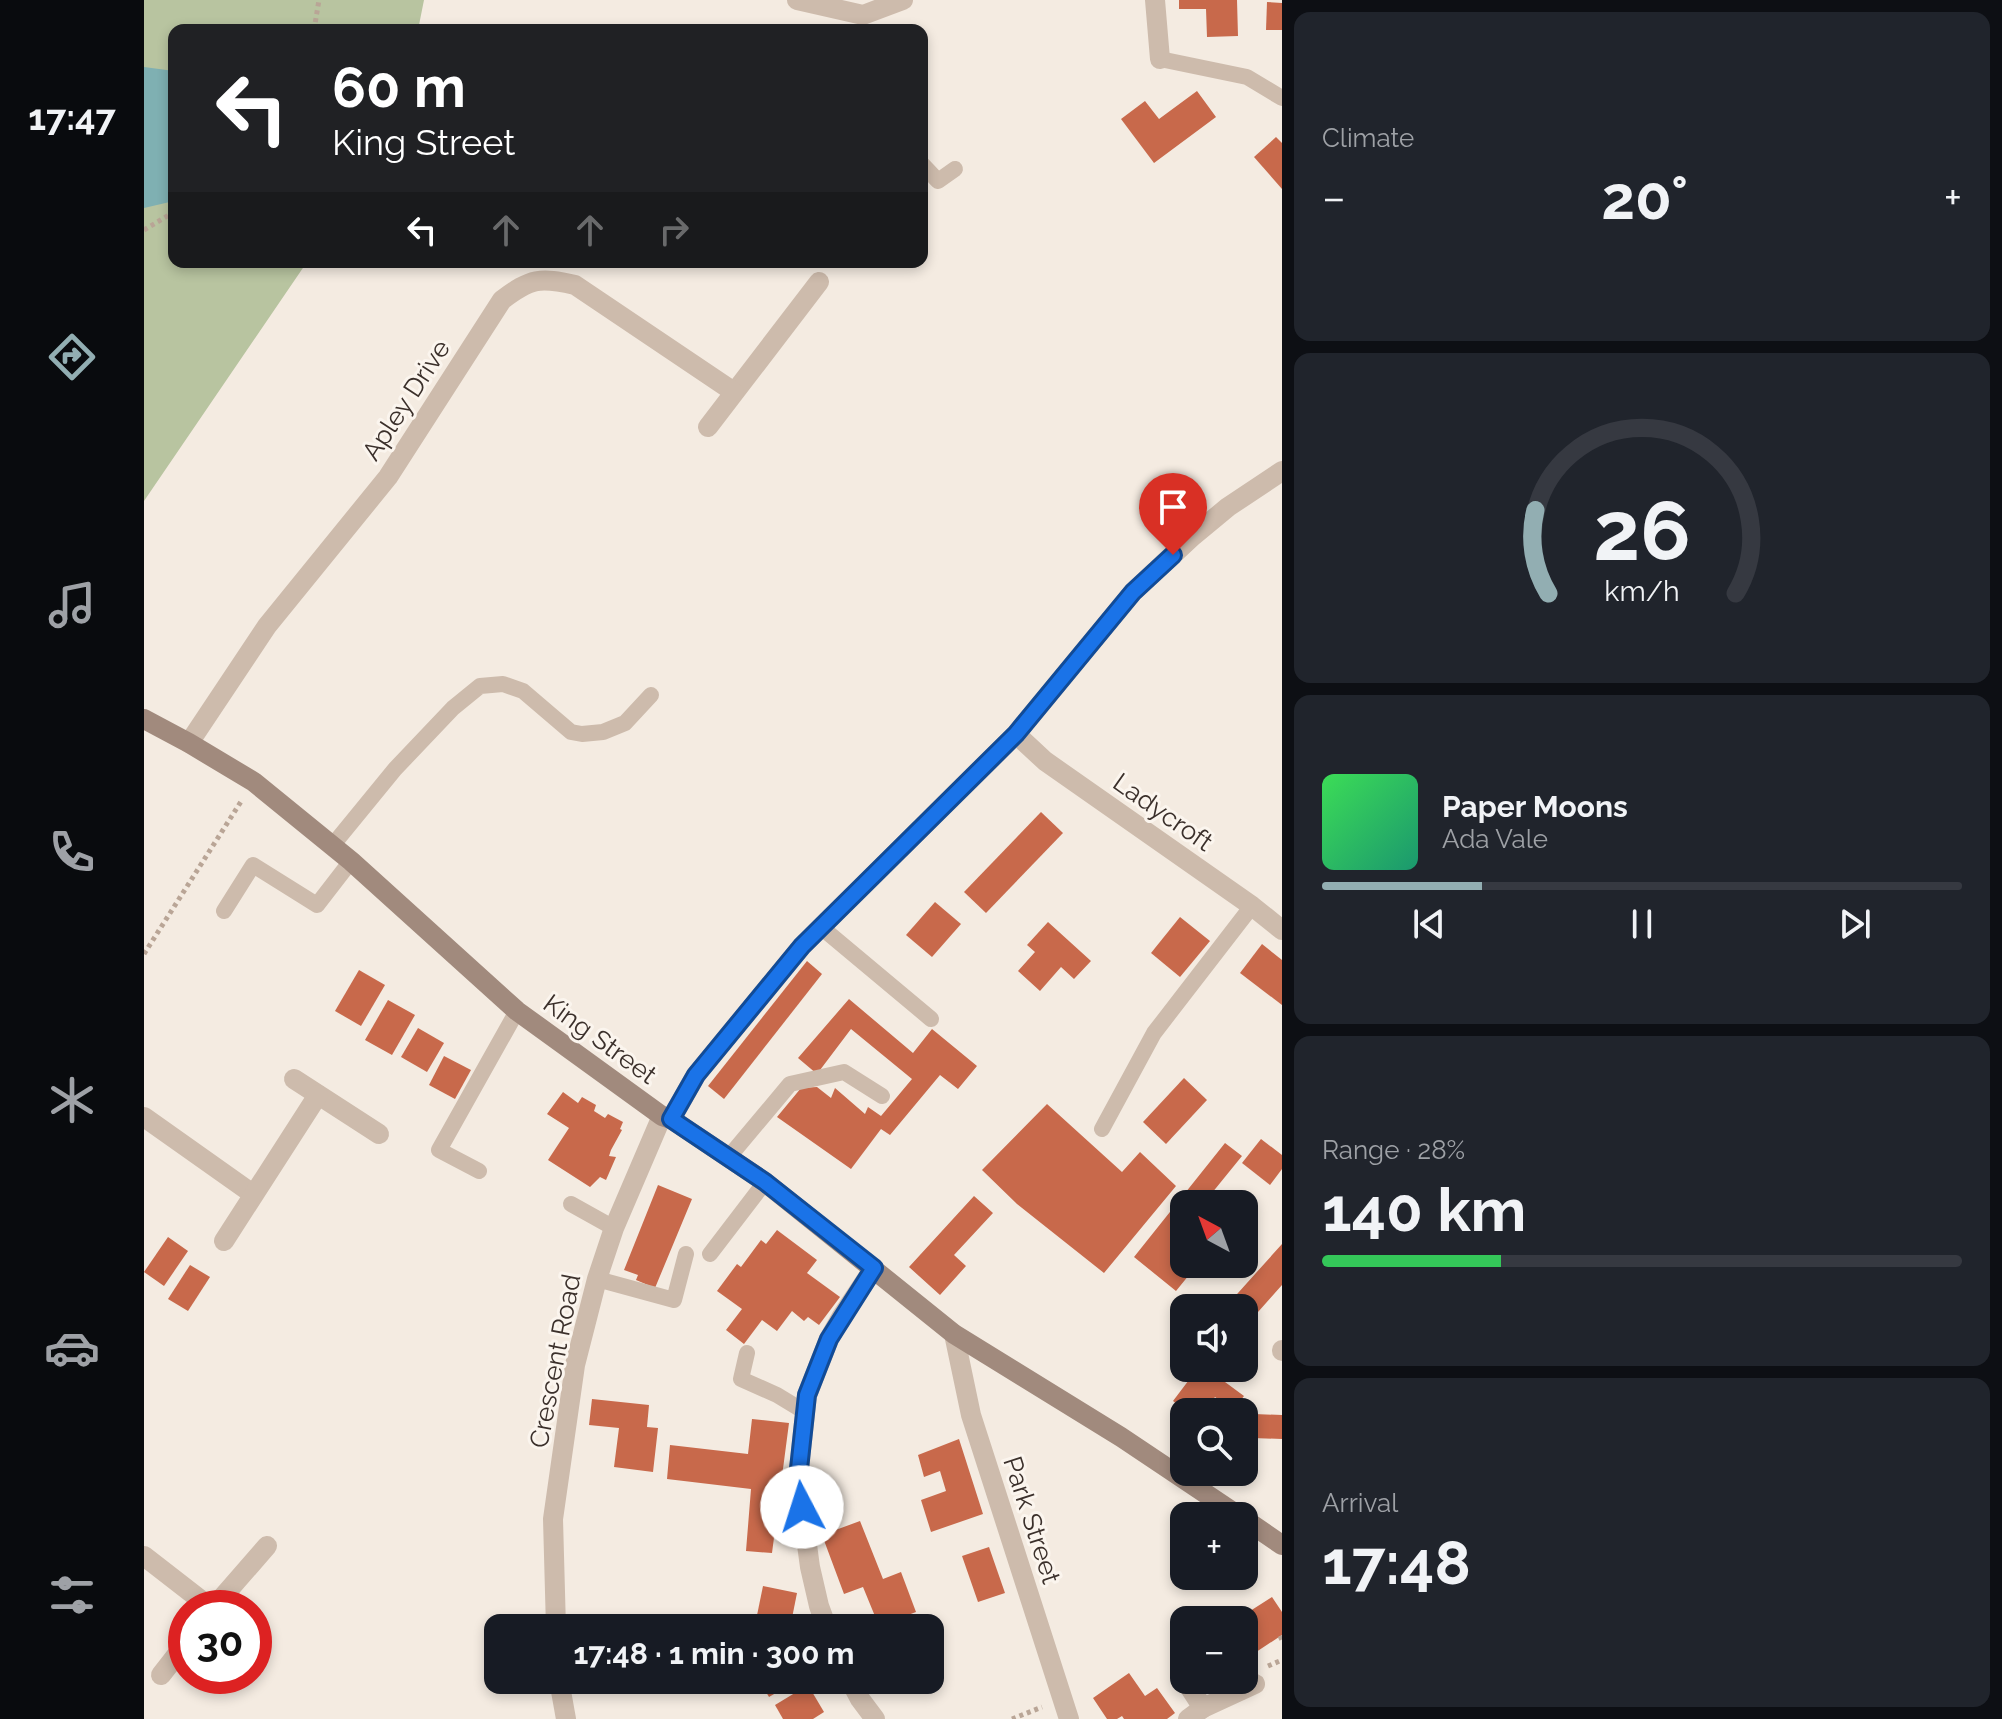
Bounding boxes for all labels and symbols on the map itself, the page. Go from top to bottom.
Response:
street label: Apley Drive [356,334,456,466]
pin [1139,473,1207,555]
street label: Ladycroft [1107,767,1219,857]
street label: King Street [538,988,663,1090]
north arrow [1170,1190,1258,1278]
street label: Crescent Road [523,1272,587,1450]
street label: Park Street [997,1453,1067,1588]
position arrow [760,1465,844,1549]
speed limit sign: 30 [168,1590,272,1694]

